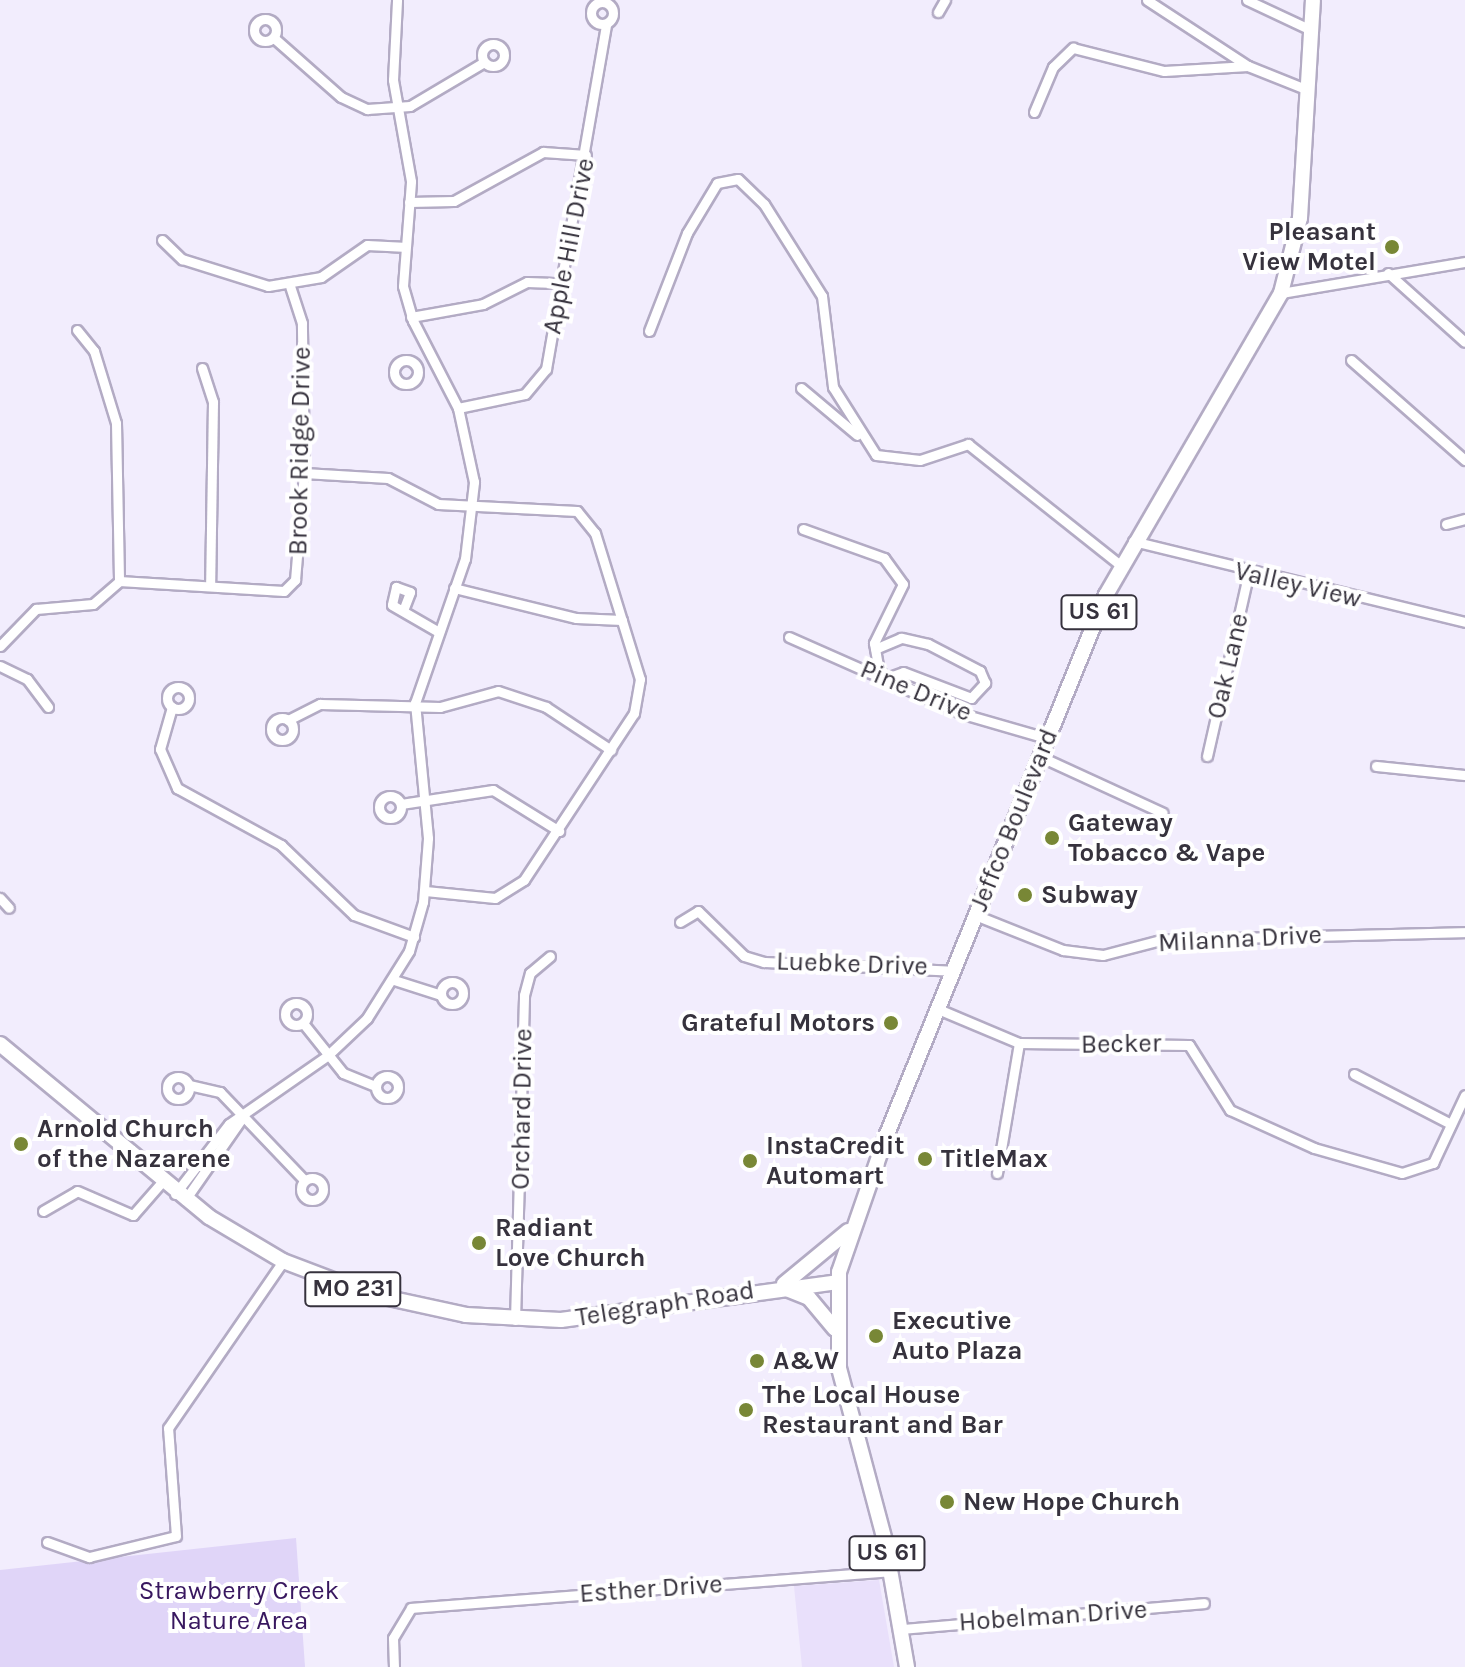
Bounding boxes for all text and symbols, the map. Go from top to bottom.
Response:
street label: Apple Hill Drive [537,155,601,337]
place label: Pleasant View Motel [1242,216,1376,278]
marker: Pleasant View Motel [1383,238,1401,256]
street label: Brook Ridge Drive [283,346,317,556]
street label: Valley View [1232,555,1364,615]
road number: US 61 [1059,592,1139,632]
street label: Oak Lane [1201,610,1255,722]
street label: Pine Drive [856,654,976,728]
street label: Jeffco Boulevard [963,724,1065,916]
place label: Gateway Tobacco & Vape [1068,807,1265,868]
marker: Gateway Tobacco & Vape [1043,829,1061,847]
place label: Subway [1041,879,1138,911]
marker: Subway [1016,886,1034,904]
street label: Milanna Drive [1157,919,1323,959]
street label: Luebke Drive [776,946,928,982]
place label: Grateful Motors [681,1007,875,1039]
marker: Grateful Motors [882,1014,900,1032]
street label: Orchard Drive [505,1028,539,1190]
street label: Becker [1081,1028,1161,1060]
place label: Arnold Church of the Nazarene [37,1113,231,1174]
place label: InstaCredit Automart [766,1130,905,1192]
marker: Arnold Church of the Nazarene [12,1135,30,1153]
place label: TitleMax [941,1143,1048,1175]
marker: TitleMax [916,1150,934,1168]
marker: InstaCredit Automart [741,1152,759,1170]
place label: Radiant Love Church [495,1212,646,1274]
marker: Radiant Love Church [470,1234,488,1252]
road number: MO 231 [303,1269,403,1309]
street label: Telegraph Road [573,1274,757,1334]
place label: Executive Auto Plaza [892,1305,1022,1366]
marker: Executive Auto Plaza [867,1327,885,1345]
place label: A&W [773,1345,839,1377]
marker: A&W [748,1352,766,1370]
place label: The Local House Restaurant and Bar [762,1379,1003,1440]
marker: The Local House Restaurant and Bar [737,1401,755,1419]
place label: New Hope Church [963,1486,1180,1518]
marker: New Hope Church [938,1493,956,1511]
road number: US 61 [847,1533,927,1573]
street label: Esther Drive [578,1568,724,1610]
park label: Strawberry Creek Nature Area [139,1575,339,1636]
street label: Hobelman Drive [958,1594,1148,1638]

